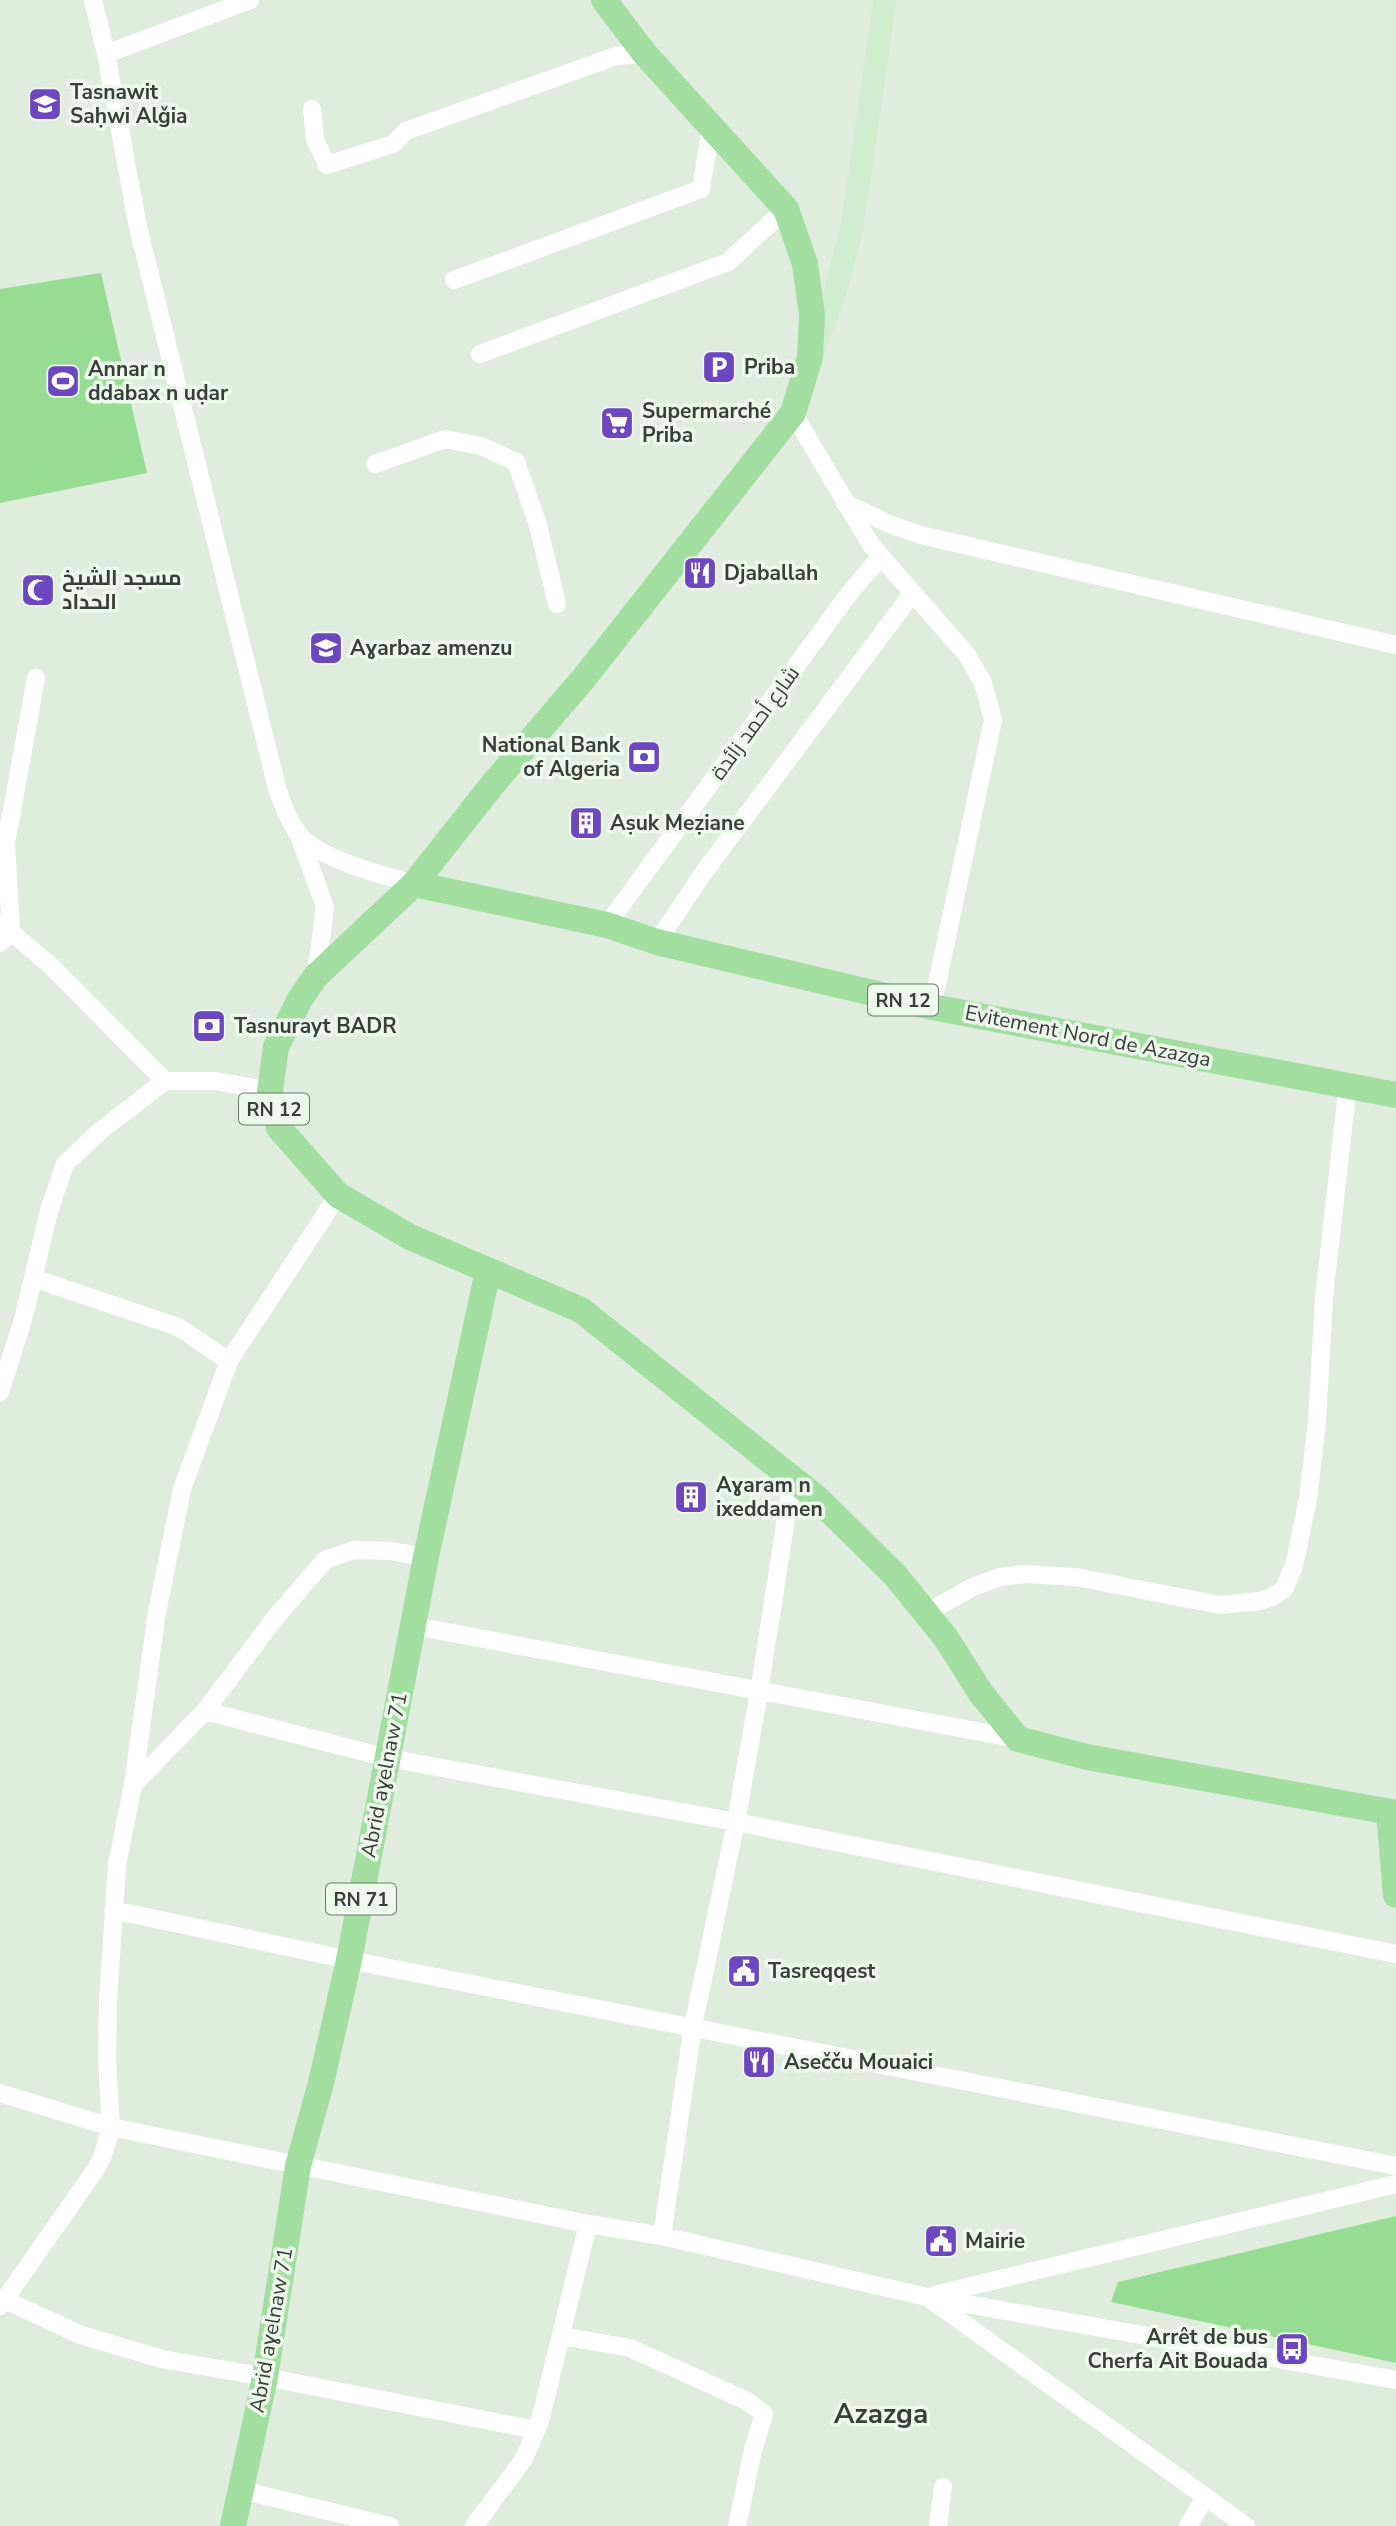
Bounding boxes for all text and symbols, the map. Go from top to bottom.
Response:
place label: Tasnawit Saḥwi Alǧia [70,78,188,130]
school or university icon: Tasnawit Saḥwi Alǧia [26,85,64,123]
parking icon: Priba [700,348,738,386]
place label: Priba [744,353,795,381]
place label: Annar n ddabax n uḍar [88,355,229,407]
sports icon: Annar n ddabax n uḍar [44,362,82,400]
place label: Supermarché Priba [642,397,771,449]
supermarket icon: Supermarché Priba [598,404,636,442]
restaurant icon: Djaballah [681,554,719,592]
place label: Djaballah [724,559,818,587]
place label: مسجد الشيخ الحداد [62,564,182,616]
mosque icon: مسجد الشيخ الحداد [19,571,57,609]
school or university icon: Aɣarbaz amenzu [307,629,345,667]
place label: Aɣarbaz amenzu [350,634,512,662]
street label: شارع أحمد زائدة [704,660,806,786]
place label: National Bank of Algeria [482,731,621,783]
bank icon: National Bank of Algeria [625,738,663,776]
building icon: Aṣuk Meẓiane [567,804,605,842]
place label: Aṣuk Meẓiane [610,809,745,837]
road number: RN 12 [868,984,938,1016]
street label: Evitement Nord de Azazga [963,998,1213,1074]
bank icon: Tasnurayt BADR [190,1007,228,1045]
place label: Tasnurayt BADR [234,1012,397,1040]
road number: RN 12 [239,1093,309,1124]
place label: Aɣaram n ixeddamen [716,1471,823,1523]
building icon: Aɣaram n ixeddamen [672,1478,710,1516]
street label: Abrid aɣelnaw 71 [354,1690,414,1860]
road number: RN 71 [326,1884,396,1914]
public building icon: Tasreqqest [725,1952,763,1990]
place label: Tasreqqest [768,1957,876,1985]
restaurant icon: Asečču Mouaici [740,2043,778,2081]
place label: Asečču Mouaici [784,2048,933,2076]
public building icon: Mairie [922,2222,960,2260]
place label: Mairie [965,2227,1025,2255]
street label: Abrid aɣelnaw 71 [243,2245,299,2415]
place label: Arrêt de bus Cherfa Ait Bouada [1088,2323,1268,2375]
bus stop icon: Arrêt de bus Cherfa Ait Bouada [1273,2330,1311,2368]
district label: Azazga [834,2395,928,2433]

